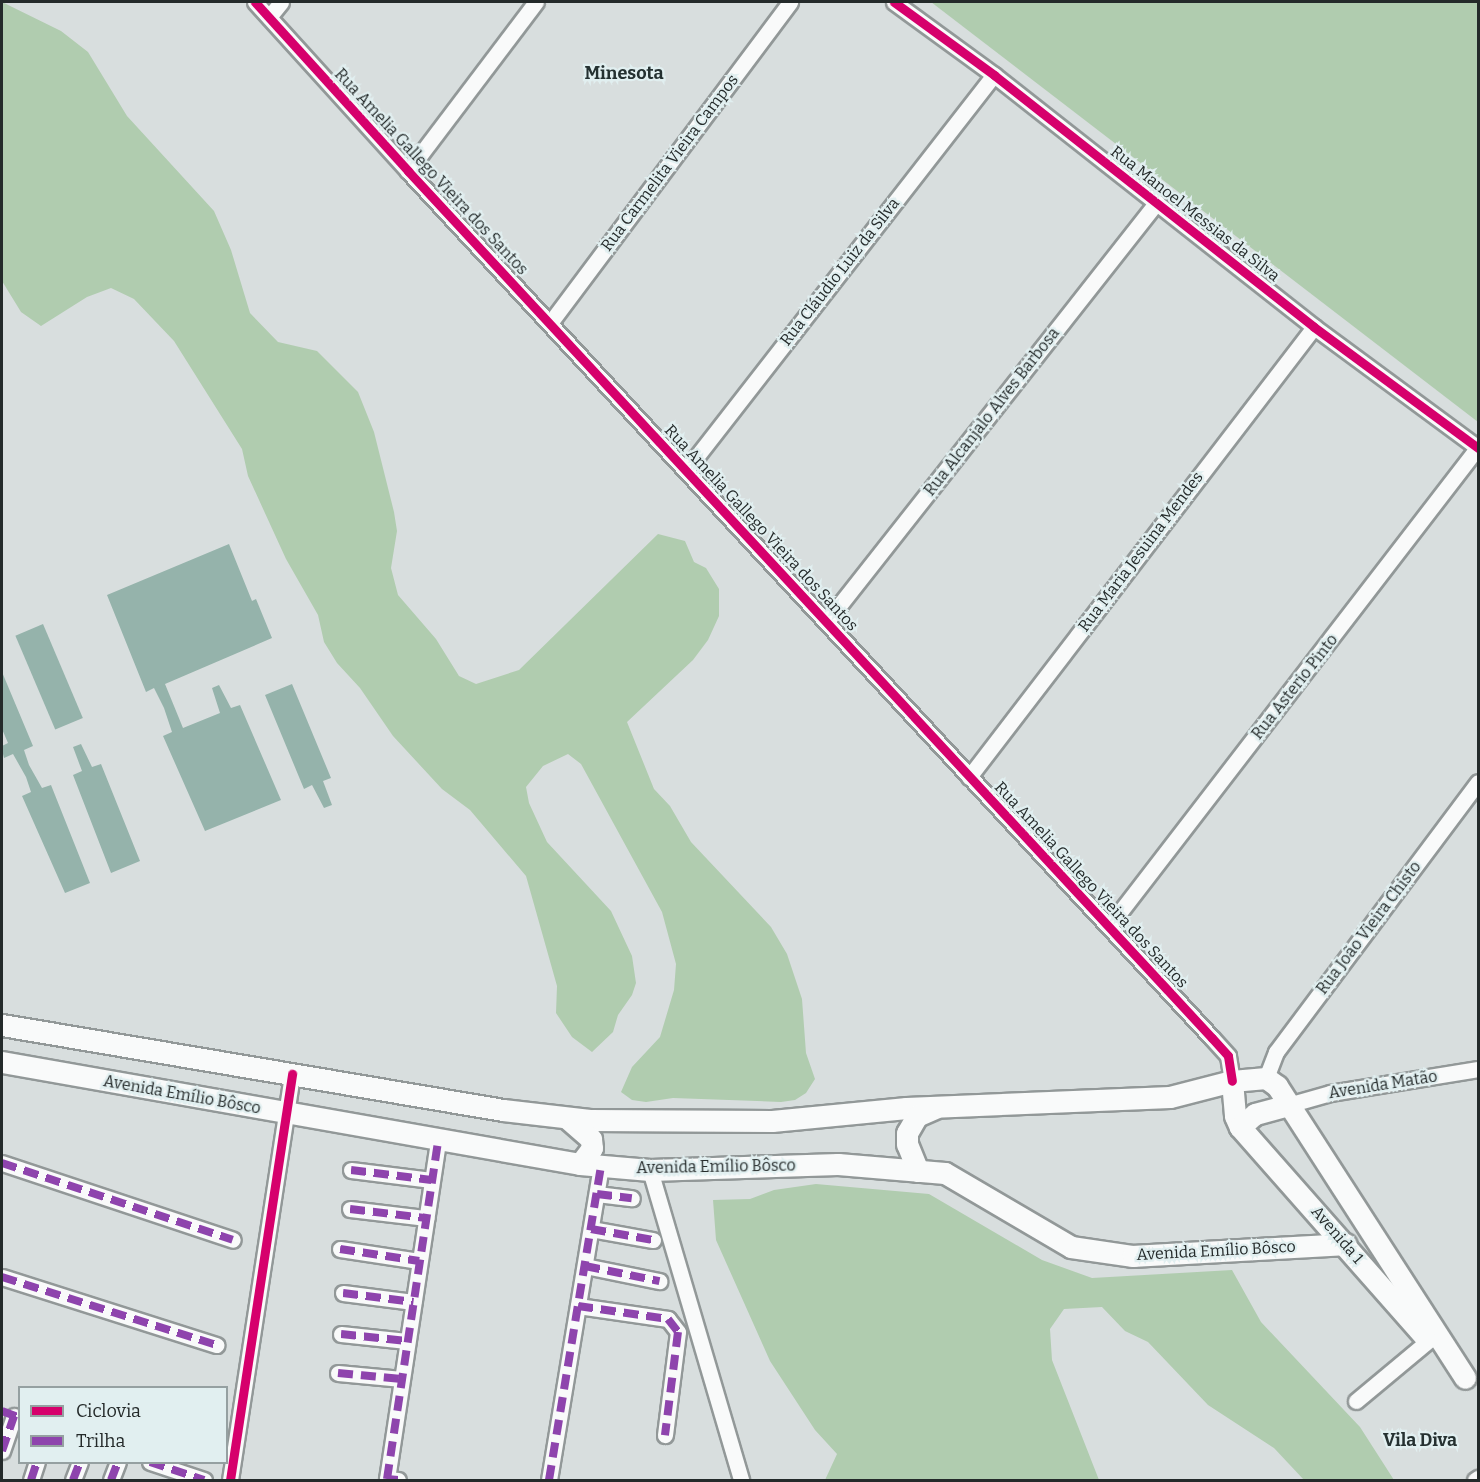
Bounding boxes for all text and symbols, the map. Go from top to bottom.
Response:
district label: Minesota [584,62,664,84]
street label: Rua Amelia Gallego Vieira dos Santos [330,65,532,279]
street label: Rua Carmelita Vieira Campos [597,71,743,255]
street label: Rua Manoel Messias da Silva [1107,142,1283,286]
street label: Rua Cláudio Luiz da Silva [776,194,904,350]
street label: Rua Alcanjalo Alves Barbosa [920,324,1064,500]
street label: Rua Amelia Gallego Vieira dos Santos [660,421,862,635]
street label: Rua Maria Jesuina Mendes [1075,468,1207,636]
street label: Rua Asterio Pinto [1248,631,1342,743]
street label: Rua Amelia Gallego Vieira dos Santos [990,778,1192,992]
street label: Rua João Vieira Chisto [1313,858,1425,998]
street label: Avenida Matão [1327,1067,1439,1103]
street label: Avenida Emílio Bôsco [102,1072,262,1118]
street label: Avenida Emílio Bôsco [636,1156,796,1178]
street label: Avenida 1 [1307,1202,1367,1268]
street label: Avenida Emílio Bôsco [1136,1237,1296,1265]
legend [18,1386,228,1464]
text: Ciclovia [76,1400,141,1422]
district label: Vila Diva [1383,1429,1457,1451]
text: Trilha [76,1430,125,1452]

